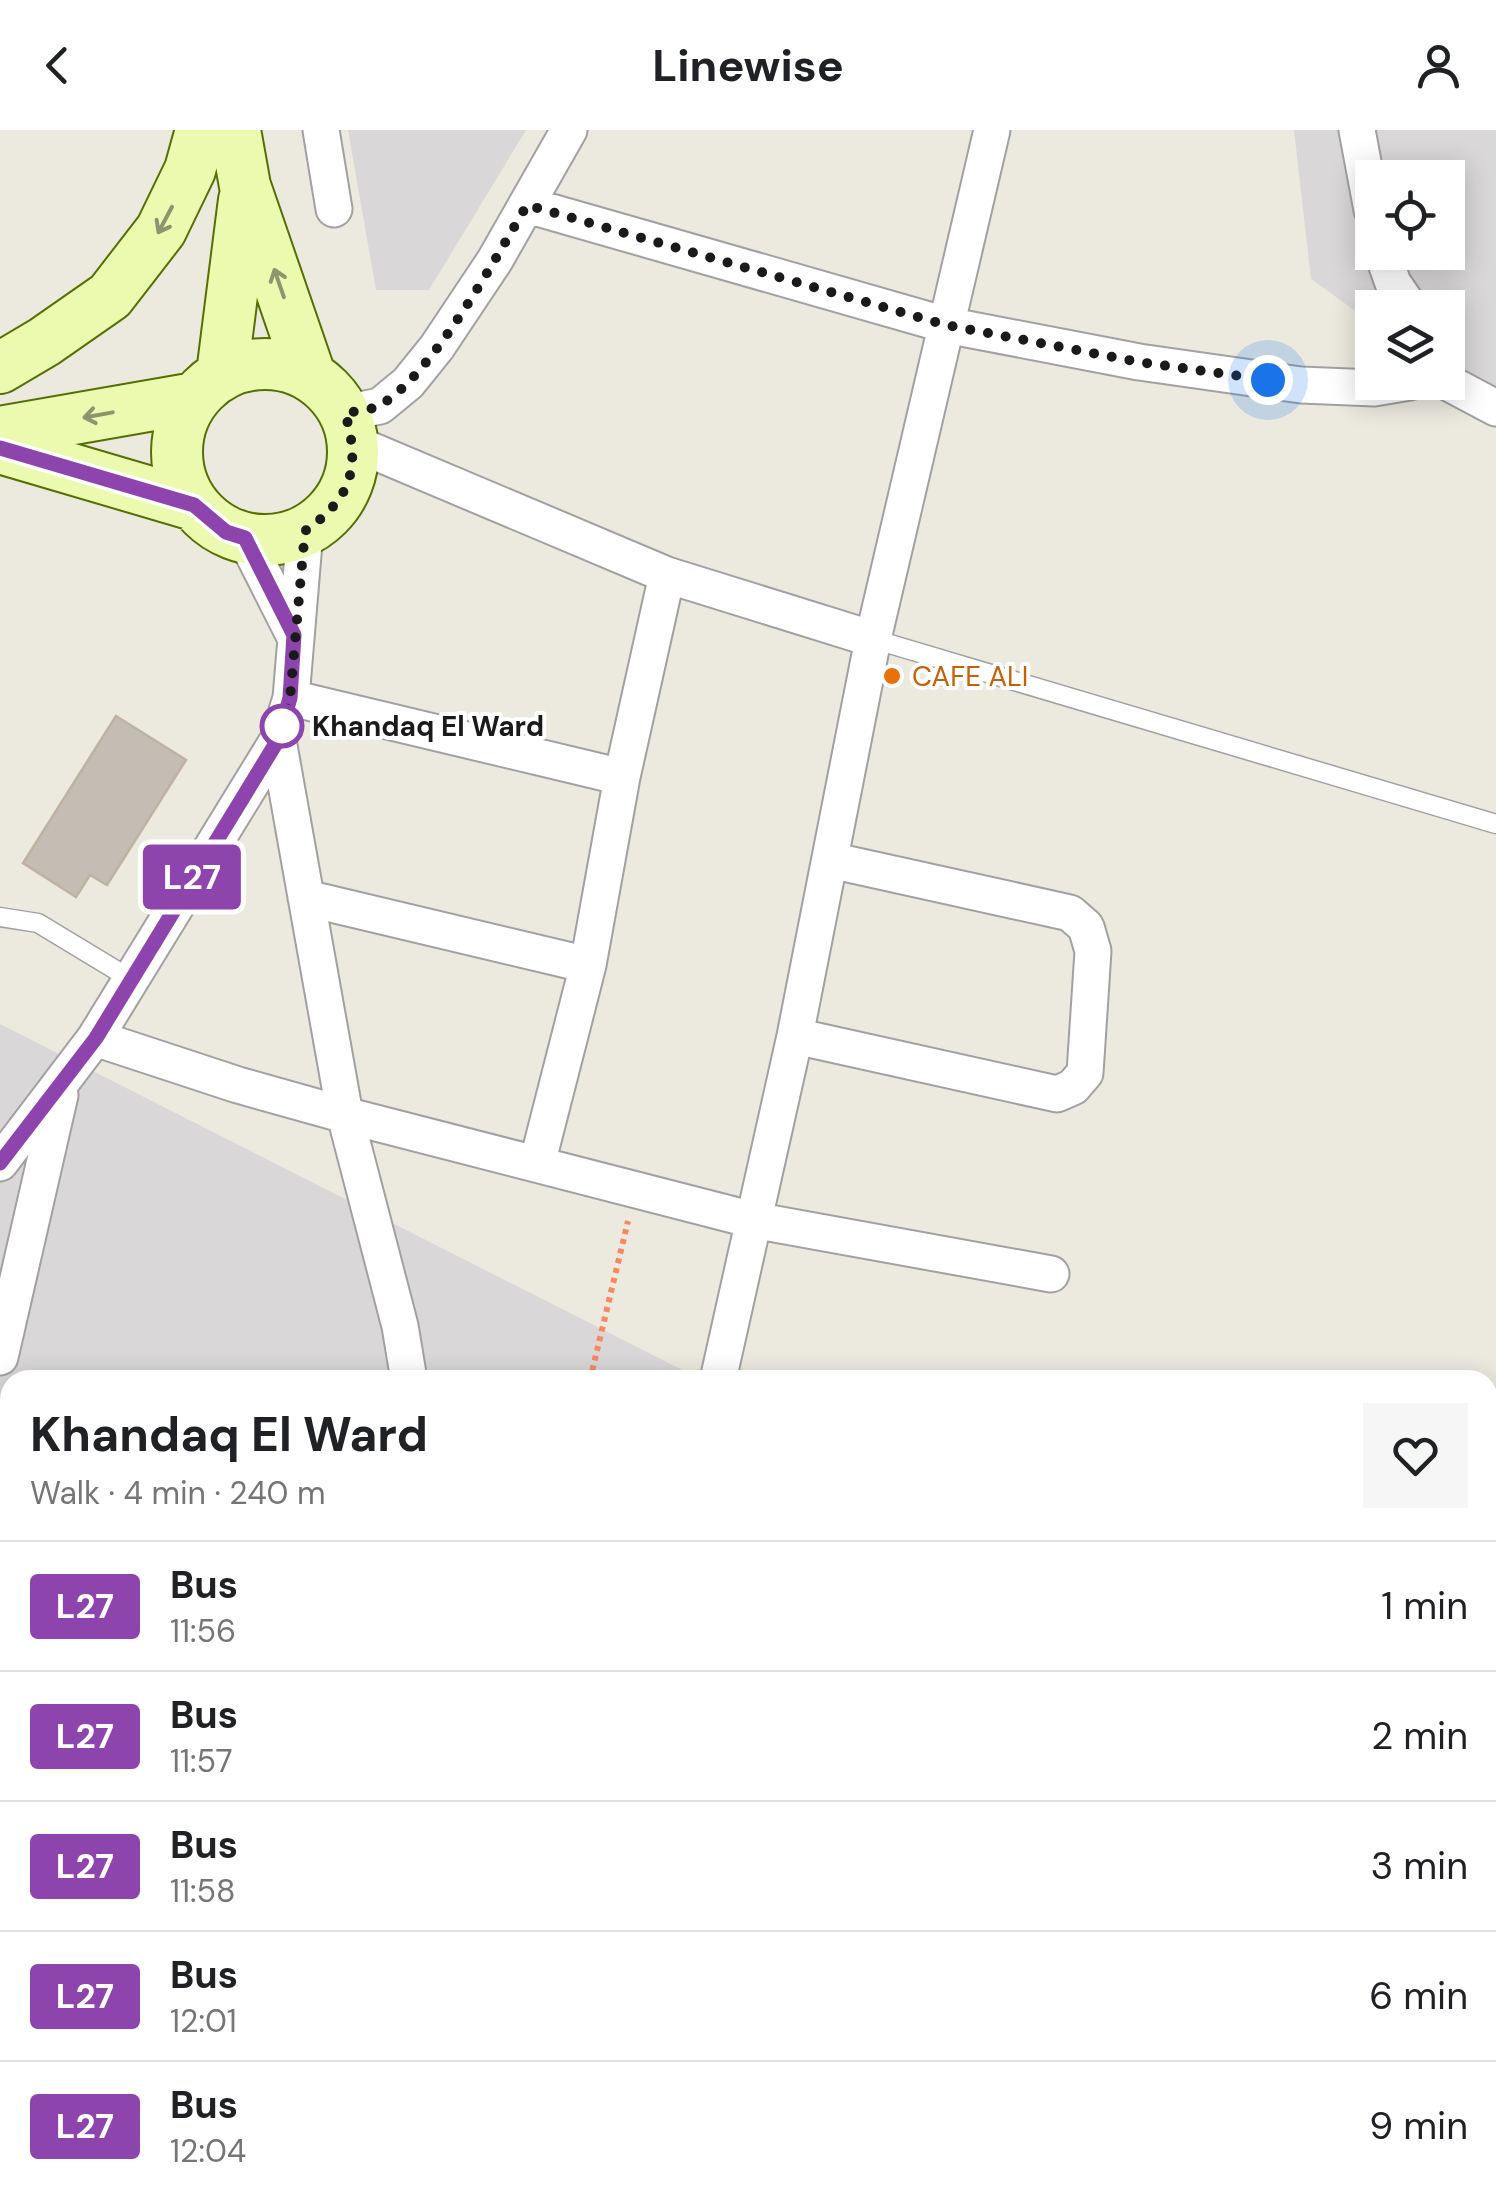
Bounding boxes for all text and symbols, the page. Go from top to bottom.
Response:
text: Linewise [652,36,844,95]
icon: back [30,38,85,93]
icon: person [1411,38,1466,93]
map controls [1355,160,1465,400]
button: locate [1355,160,1465,270]
one-way arrow [155,205,174,234]
one-way arrow [268,267,286,299]
button: layers [1355,290,1465,400]
your location [1243,355,1293,405]
one-way arrow [82,406,115,425]
place label: CAFE ALI [912,658,1028,695]
marker: CAFE ALI [881,665,903,687]
marker: Khandaq El Ward [261,705,303,747]
place label: Khandaq El Ward [312,708,544,745]
line badge: L27 [134,844,250,910]
text: L27 [163,854,221,900]
text: Khandaq El Ward [30,1403,428,1466]
button: heart [1363,1403,1468,1508]
text: Walk · 4 min · 240 m [30,1472,326,1514]
text: Bus [170,1560,238,1610]
text: 1 min [1381,1581,1468,1631]
text: L27 [56,1583,114,1629]
text: 11:56 [170,1610,236,1652]
text: Bus [170,1690,238,1740]
text: 2 min [1371,1711,1468,1761]
text: L27 [56,1713,114,1759]
text: 11:57 [170,1740,233,1782]
text: Bus [170,1820,238,1870]
text: 3 min [1371,1841,1468,1891]
text: L27 [56,1843,114,1889]
text: 11:58 [170,1870,235,1912]
text: Bus [170,1950,238,2000]
text: 6 min [1369,1971,1468,2021]
text: L27 [56,1973,114,2019]
text: 12:01 [170,2000,237,2042]
text: Bus [170,2080,238,2130]
text: 9 min [1369,2101,1468,2151]
text: L27 [56,2103,114,2149]
text: 12:04 [170,2130,246,2172]

